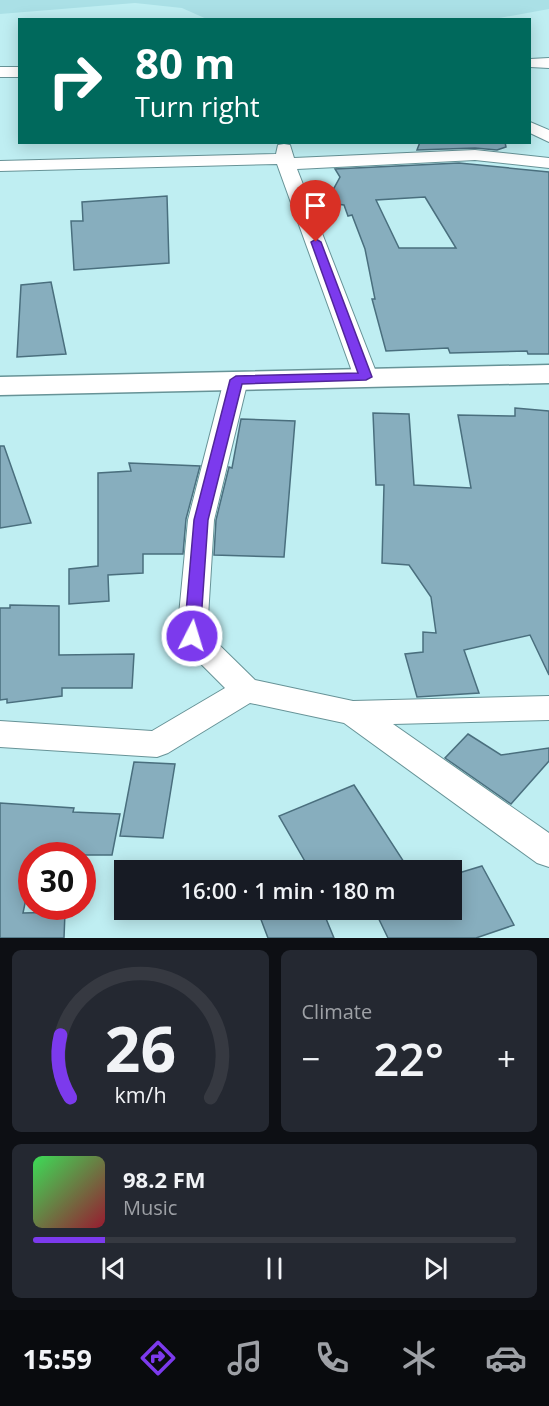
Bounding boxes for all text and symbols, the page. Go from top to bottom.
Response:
text: 80 m [135,34,235,91]
icon: right [36,42,114,120]
text: Turn right [135,88,260,125]
pin [290,180,341,242]
icon: arrive [299,189,332,222]
position arrow [160,604,224,668]
speed limit sign: 30 [18,842,96,920]
text: 16:00 · 1 min · 180 m [180,875,396,905]
text: Climate [302,998,372,1025]
text: 26 [105,1005,176,1090]
text: 22° [373,1028,444,1089]
text: − [302,1036,320,1081]
text: + [497,1036,516,1081]
text: km/h [114,1080,166,1109]
text: 98.2 FM [123,1164,206,1194]
text: Music [123,1194,177,1221]
icon: previous [97,1252,130,1285]
icon: pause [258,1252,291,1285]
icon: next [419,1252,452,1285]
icon: directions [137,1337,179,1379]
icon: music [224,1337,266,1379]
icon: phone [311,1337,353,1379]
icon: climate [398,1337,440,1379]
icon: car [485,1337,527,1379]
text: 15:59 [22,1340,92,1377]

